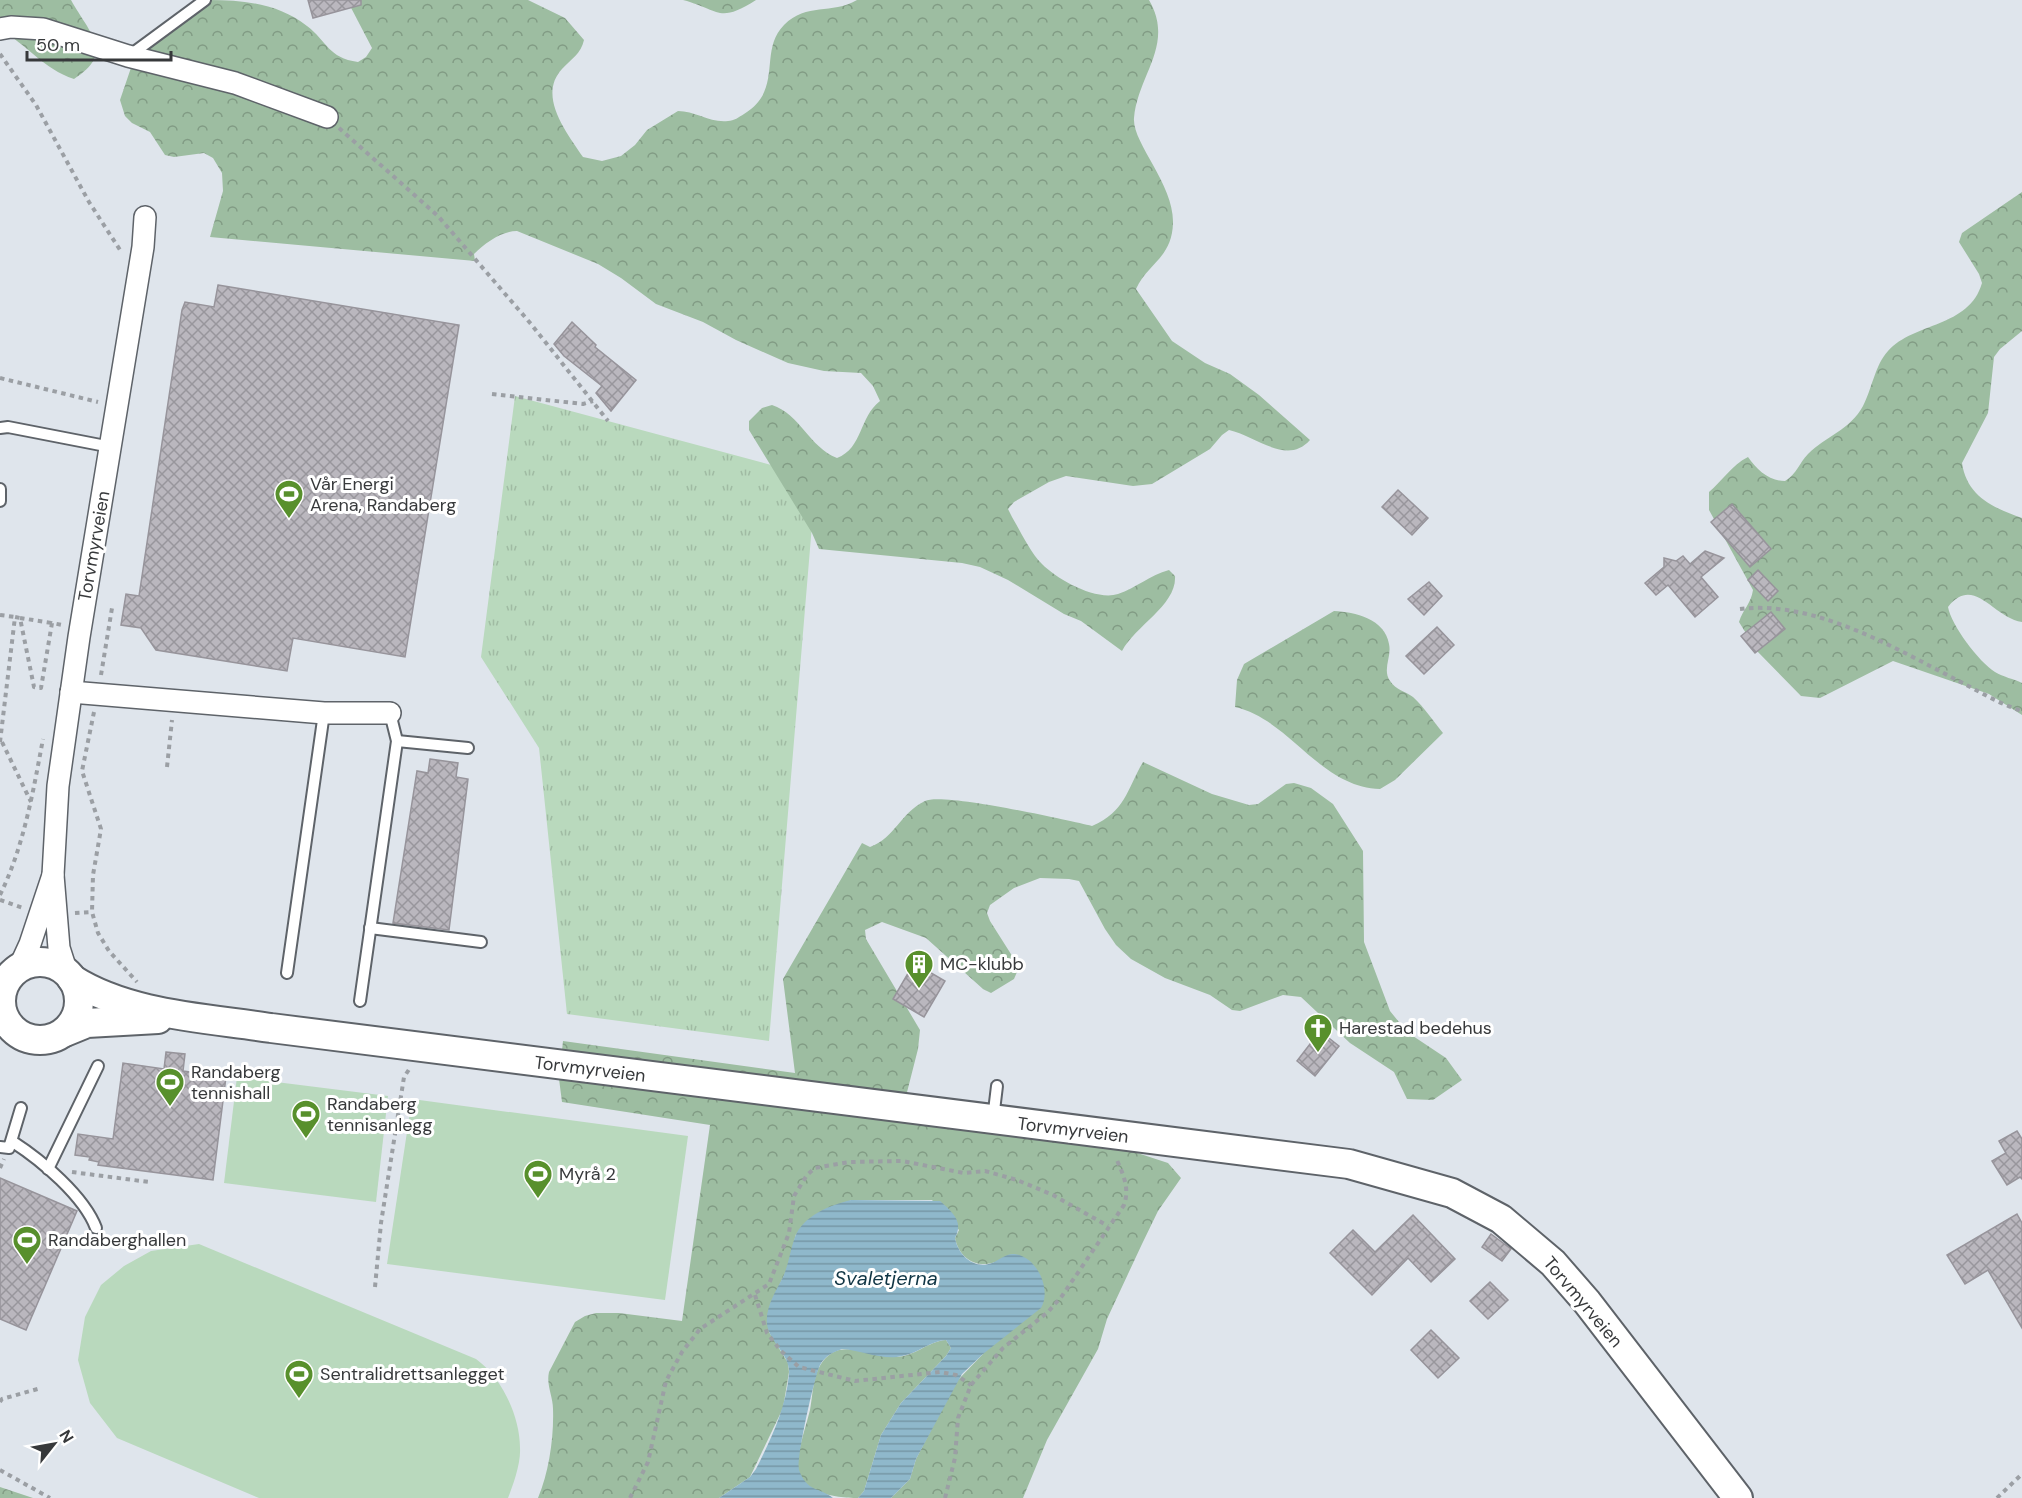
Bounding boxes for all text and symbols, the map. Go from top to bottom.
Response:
scale bar [27,24,171,62]
text: 50 m [36,33,80,57]
place label: Vår Energi Arena, Randaberg [310,472,456,517]
sports icon: Vår Energi Arena, Randaberg [273,478,305,520]
street label: Torvmyrveien [72,489,116,603]
building icon: MC-klubb [903,948,935,990]
place label: MC-klubb [940,952,1024,976]
church icon: Harestad bedehus [1302,1012,1334,1054]
place label: Harestad bedehus [1339,1016,1492,1040]
street label: Torvmyrveien [533,1050,647,1088]
place label: Randaberg tennishall [191,1060,281,1105]
sports icon: Randaberg tennishall [154,1066,186,1108]
place label: Randaberg tennisanlegg [327,1092,432,1137]
sports icon: Randaberg tennisanlegg [290,1098,322,1140]
street label: Torvmyrveien [1016,1111,1130,1149]
sports icon: Myrå 2 [522,1158,554,1200]
place label: Myrå 2 [559,1162,616,1186]
sports icon: Randaberghallen [11,1224,43,1266]
place label: Randaberghallen [48,1228,186,1252]
street label: Torvmyrveien [1538,1251,1628,1353]
water label: Svaletjerna [834,1265,938,1291]
sports icon: Sentralidrettsanlegget [283,1358,315,1400]
place label: Sentralidrettsanlegget [320,1362,505,1386]
north arrow [24,1414,84,1474]
text: N [54,1426,78,1447]

